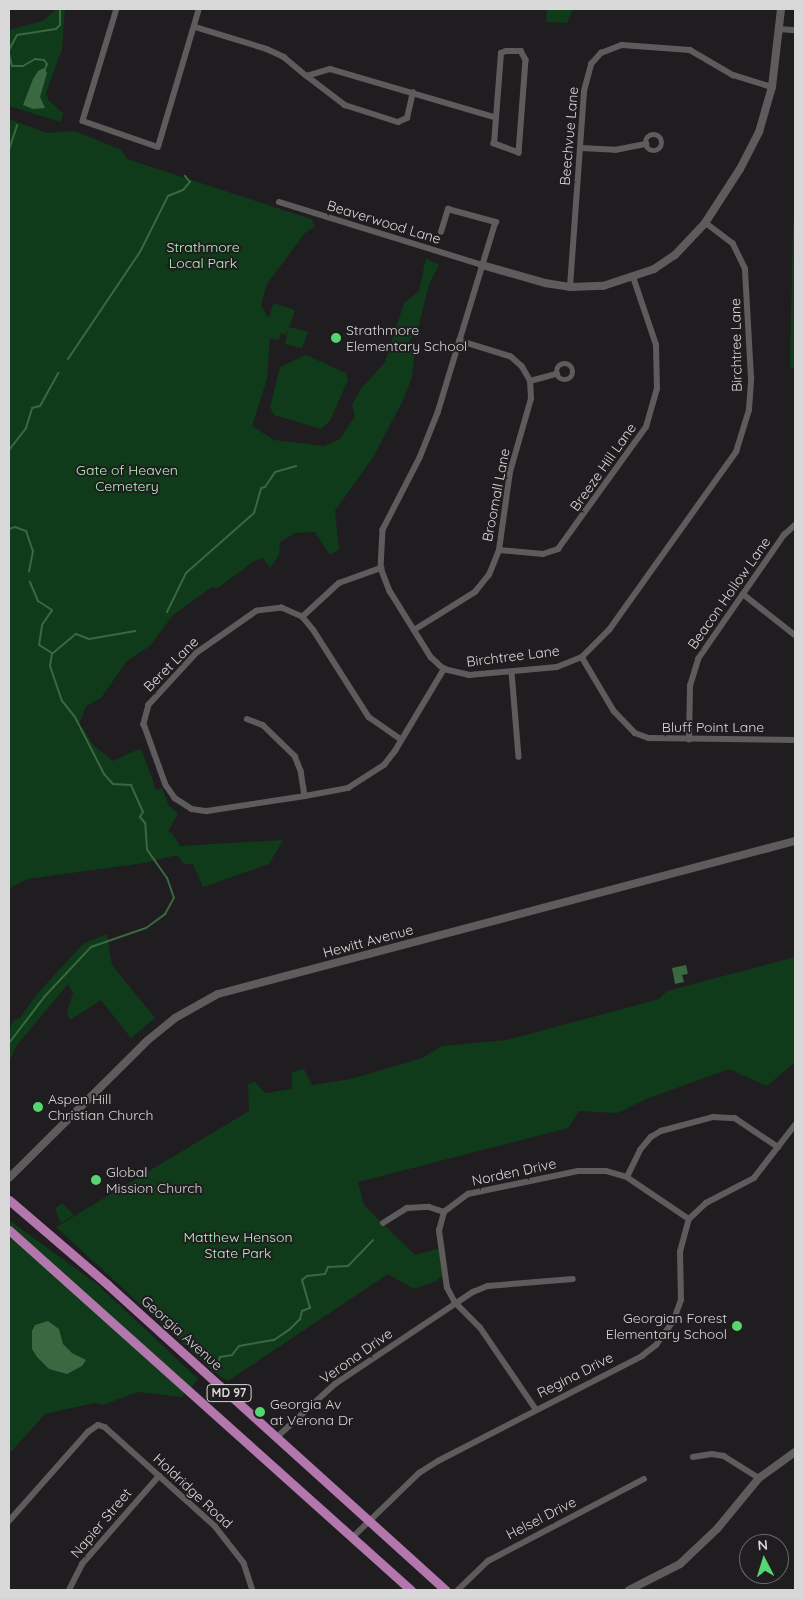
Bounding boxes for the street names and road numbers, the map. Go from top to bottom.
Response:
street label: Beechvue Lane [556,86,582,186]
street label: Beaverwood Lane [325,197,443,247]
street label: Birchtree Lane [727,298,745,392]
street label: Breeze Hill Lane [566,420,640,514]
street label: Broomall Lane [479,447,513,543]
street label: Beacon Hollow Lane [684,534,774,652]
street label: Beret Lane [140,633,202,695]
street label: Birchtree Lane [465,642,561,670]
street label: Bluff Point Lane [662,719,764,735]
street label: Hewitt Avenue [321,921,415,961]
street label: Norden Drive [470,1155,558,1189]
street label: Georgia Avenue [138,1292,226,1374]
street label: Verona Drive [317,1325,395,1387]
street label: Regina Drive [534,1349,616,1401]
road number: MD 97 [206,1384,252,1402]
street label: Holdridge Road [150,1450,236,1532]
street label: Napier Street [67,1485,135,1561]
street label: Helsel Drive [503,1493,579,1543]

